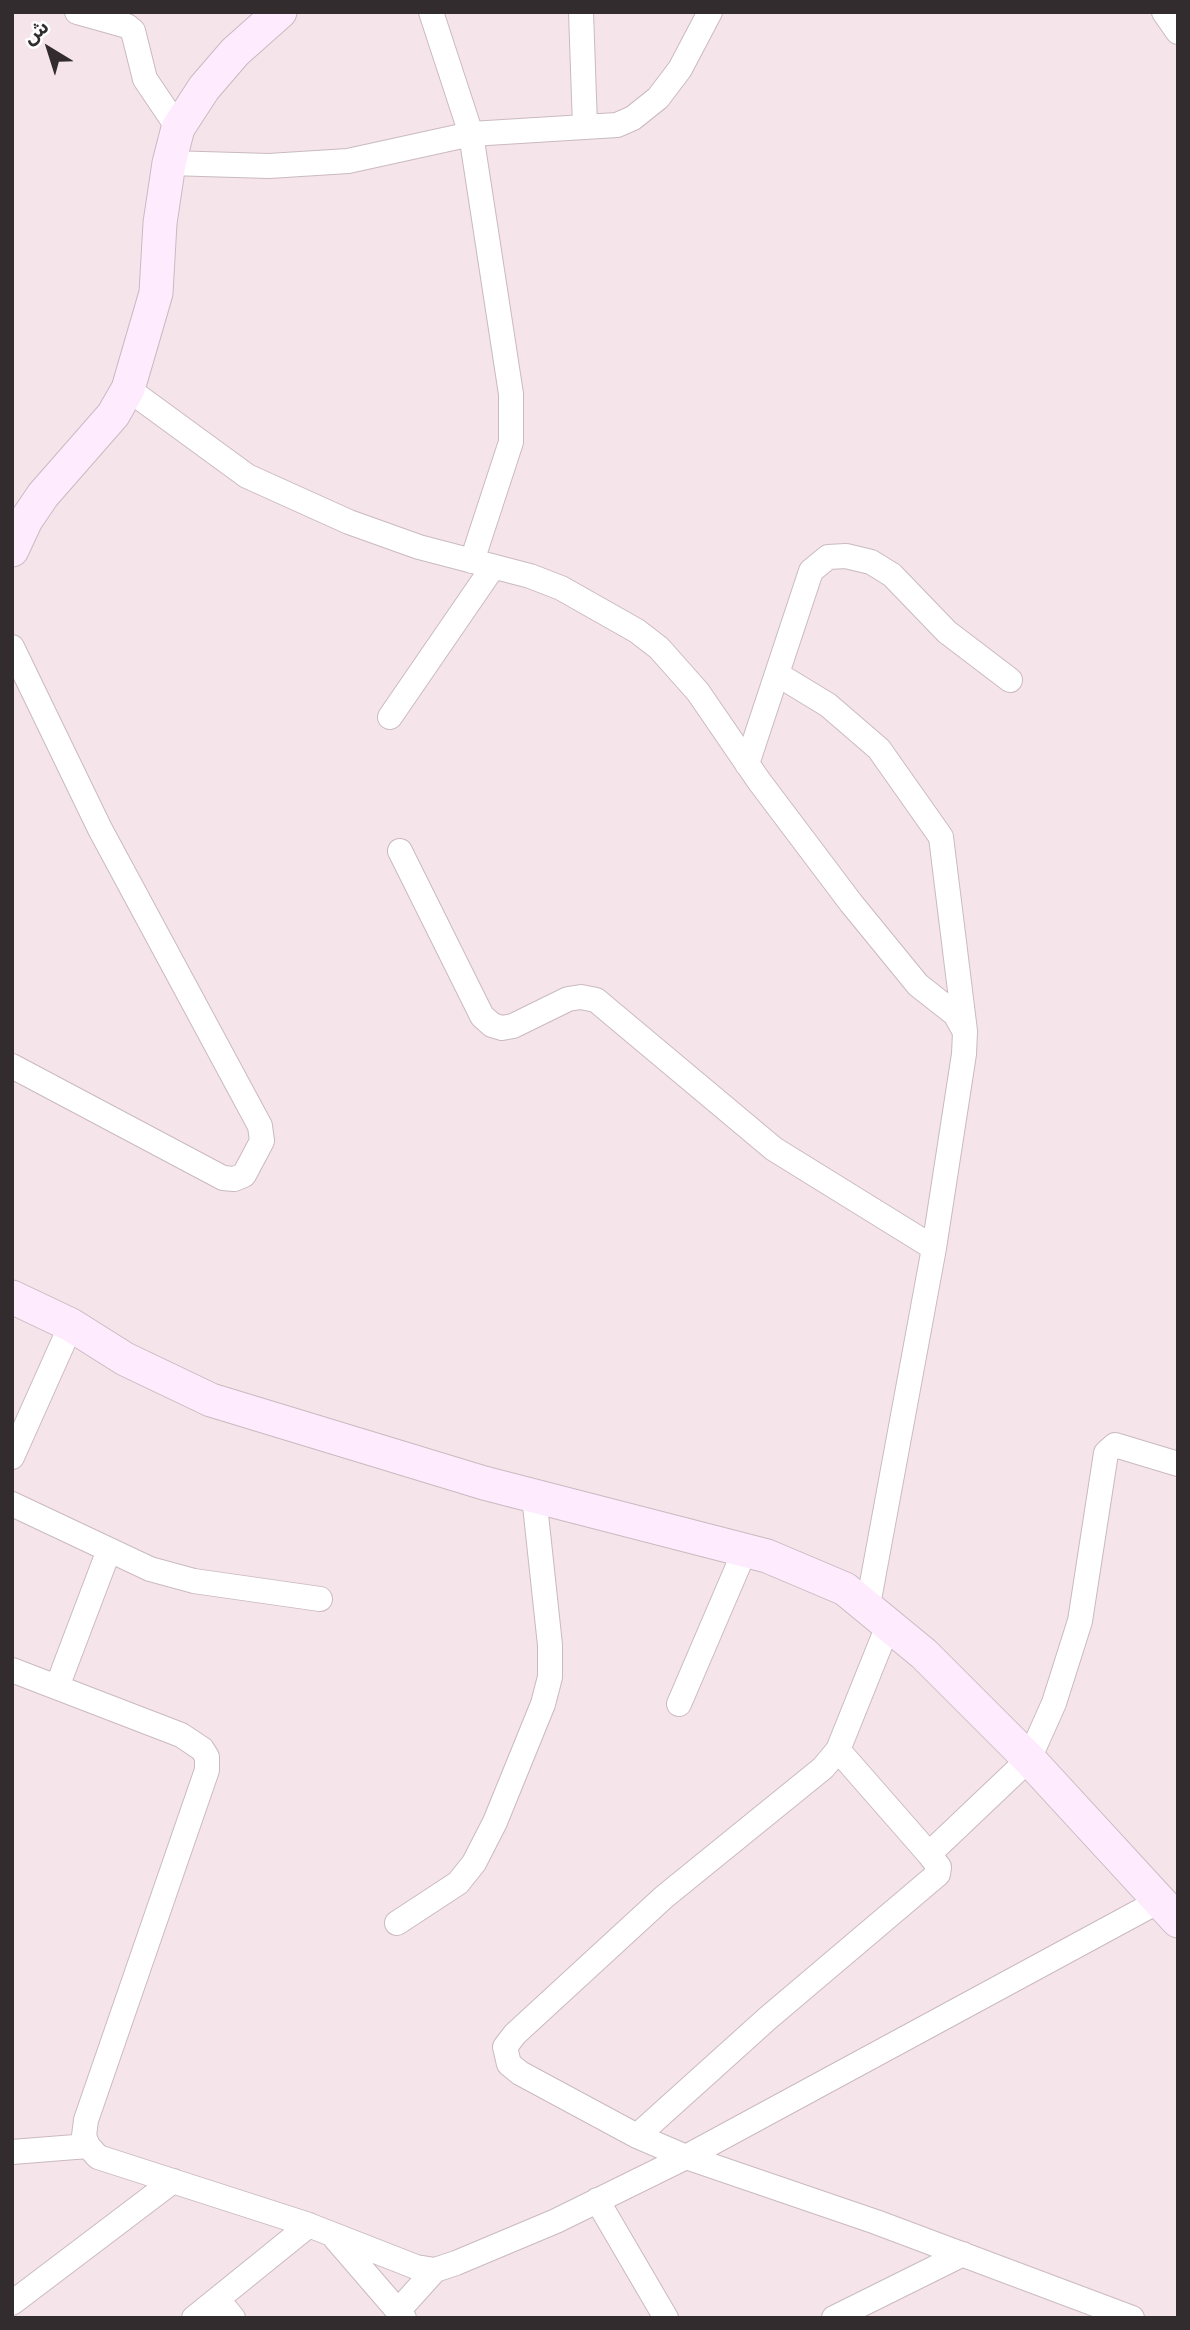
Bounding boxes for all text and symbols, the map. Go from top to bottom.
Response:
north arrow [14,14,84,84]
text: ش [18,14,54,51]

